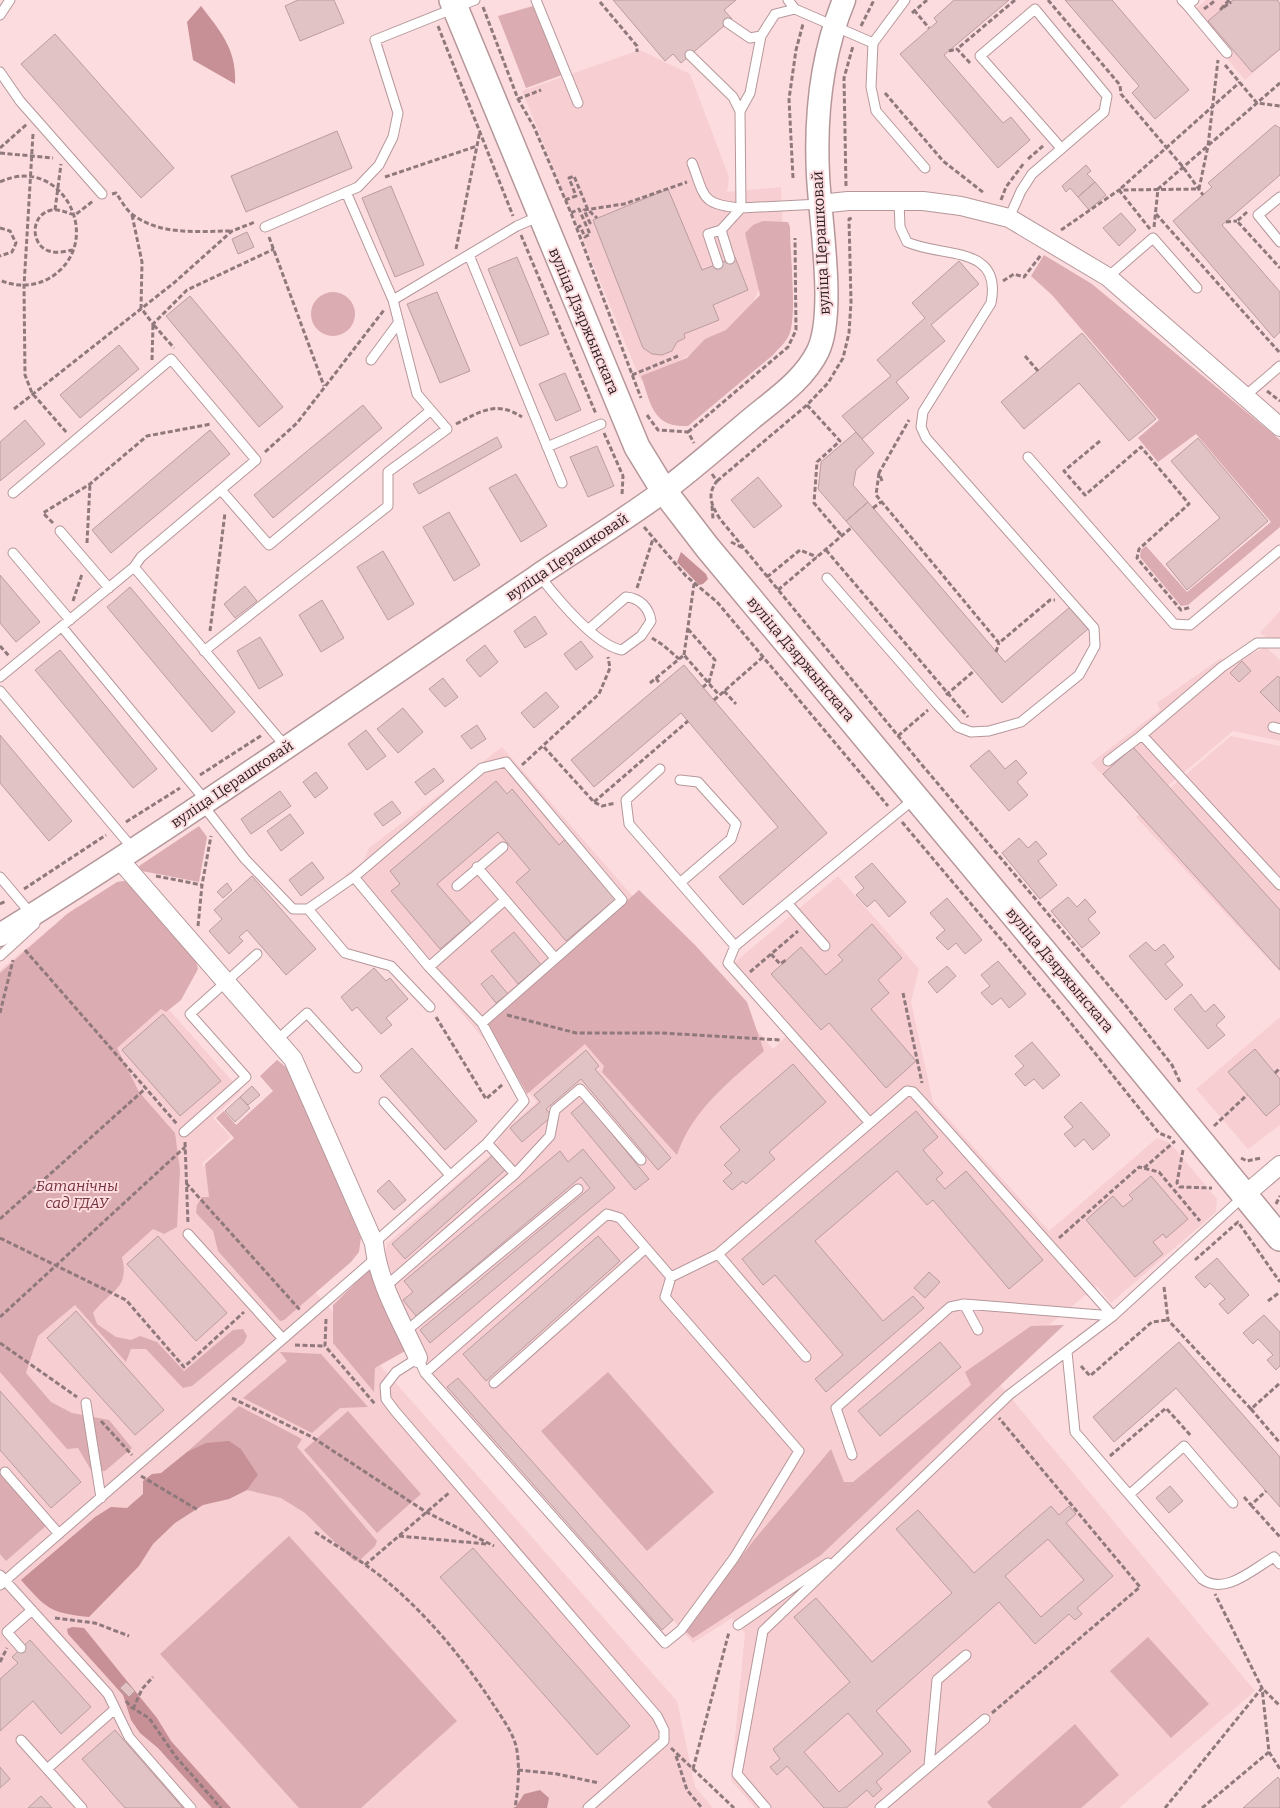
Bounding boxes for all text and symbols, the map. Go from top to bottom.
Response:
street label: вуліца Церашковай [808,171,834,315]
street label: вуліца Дзяржынскага [545,245,623,397]
street label: вуліца Церашковай [502,509,632,605]
street label: вуліца Дзяржынскага [744,593,858,725]
street label: вуліца Церашковай [167,736,297,832]
street label: вуліца Дзяржынскага [1003,904,1117,1036]
park label: Батанічны сад ГДАУ [36,1177,118,1212]

